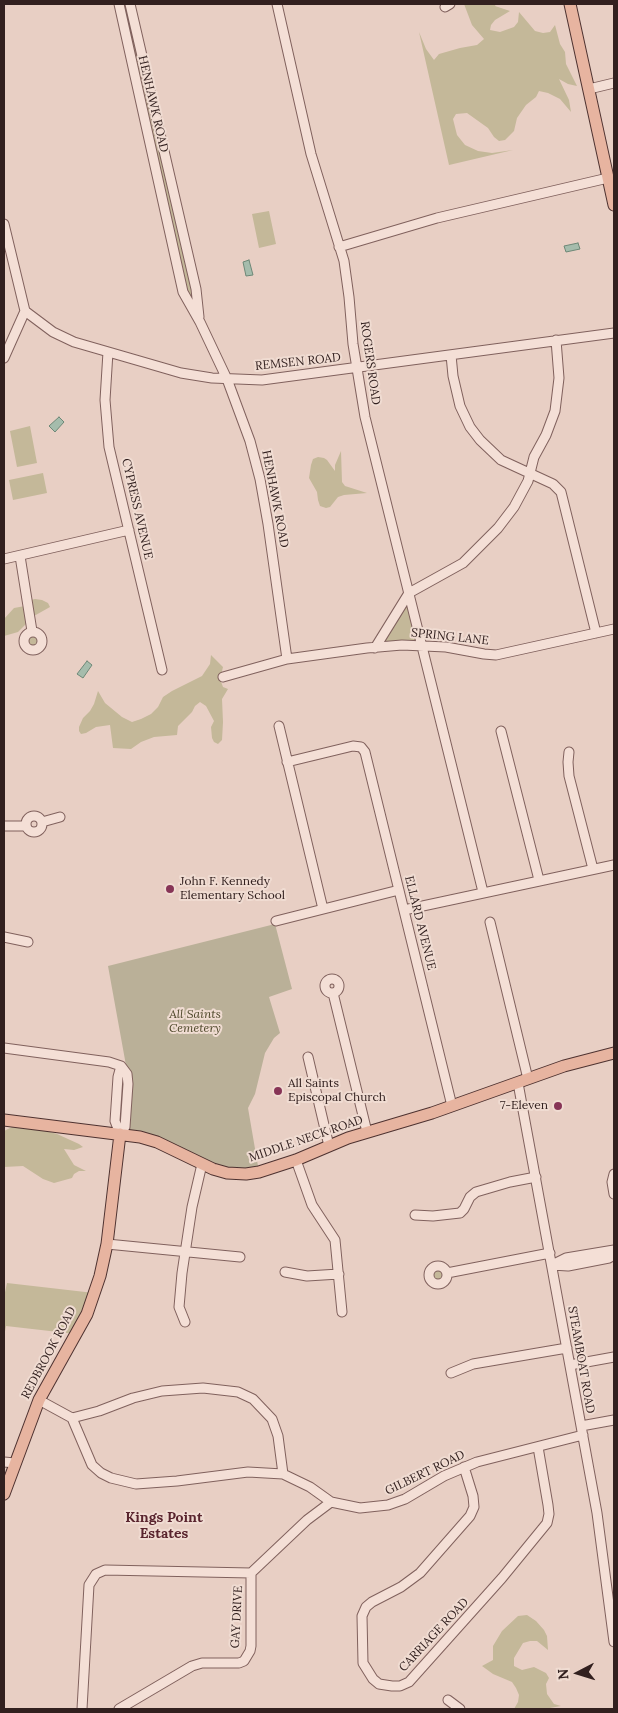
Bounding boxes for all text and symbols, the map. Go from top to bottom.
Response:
street label: HENHAWK ROAD [135,54,171,154]
street label: ROGERS ROAD [357,320,383,406]
street label: REMSEN ROAD [255,350,341,374]
street label: HENHAWK ROAD [258,449,292,549]
street label: CYPRESS AVENUE [118,457,156,561]
street label: SPRING LANE [410,626,490,648]
street label: ELLARD AVENUE [401,874,439,972]
place label: John F. Kennedy Elementary School [180,875,285,903]
marker: John F. Kennedy Elementary School [164,883,176,895]
park label: All Saints Cemetery [169,1008,221,1036]
place label: All Saints Episcopal Church [288,1077,386,1105]
marker: All Saints Episcopal Church [272,1085,284,1097]
place label: 7-Eleven [500,1099,548,1113]
marker: 7-Eleven [552,1100,564,1112]
street label: MIDDLE NECK ROAD [247,1113,365,1165]
street label: REDBROOK ROAD [19,1304,79,1402]
street label: STEAMBOAT ROAD [564,1305,598,1415]
street label: GILBERT ROAD [383,1448,467,1498]
district label: Kings Point Estates [125,1510,203,1542]
street label: GAY DRIVE [228,1585,246,1649]
street label: CARRIAGE ROAD [396,1595,472,1675]
north arrow [553,1648,603,1698]
text: N [554,1668,572,1680]

